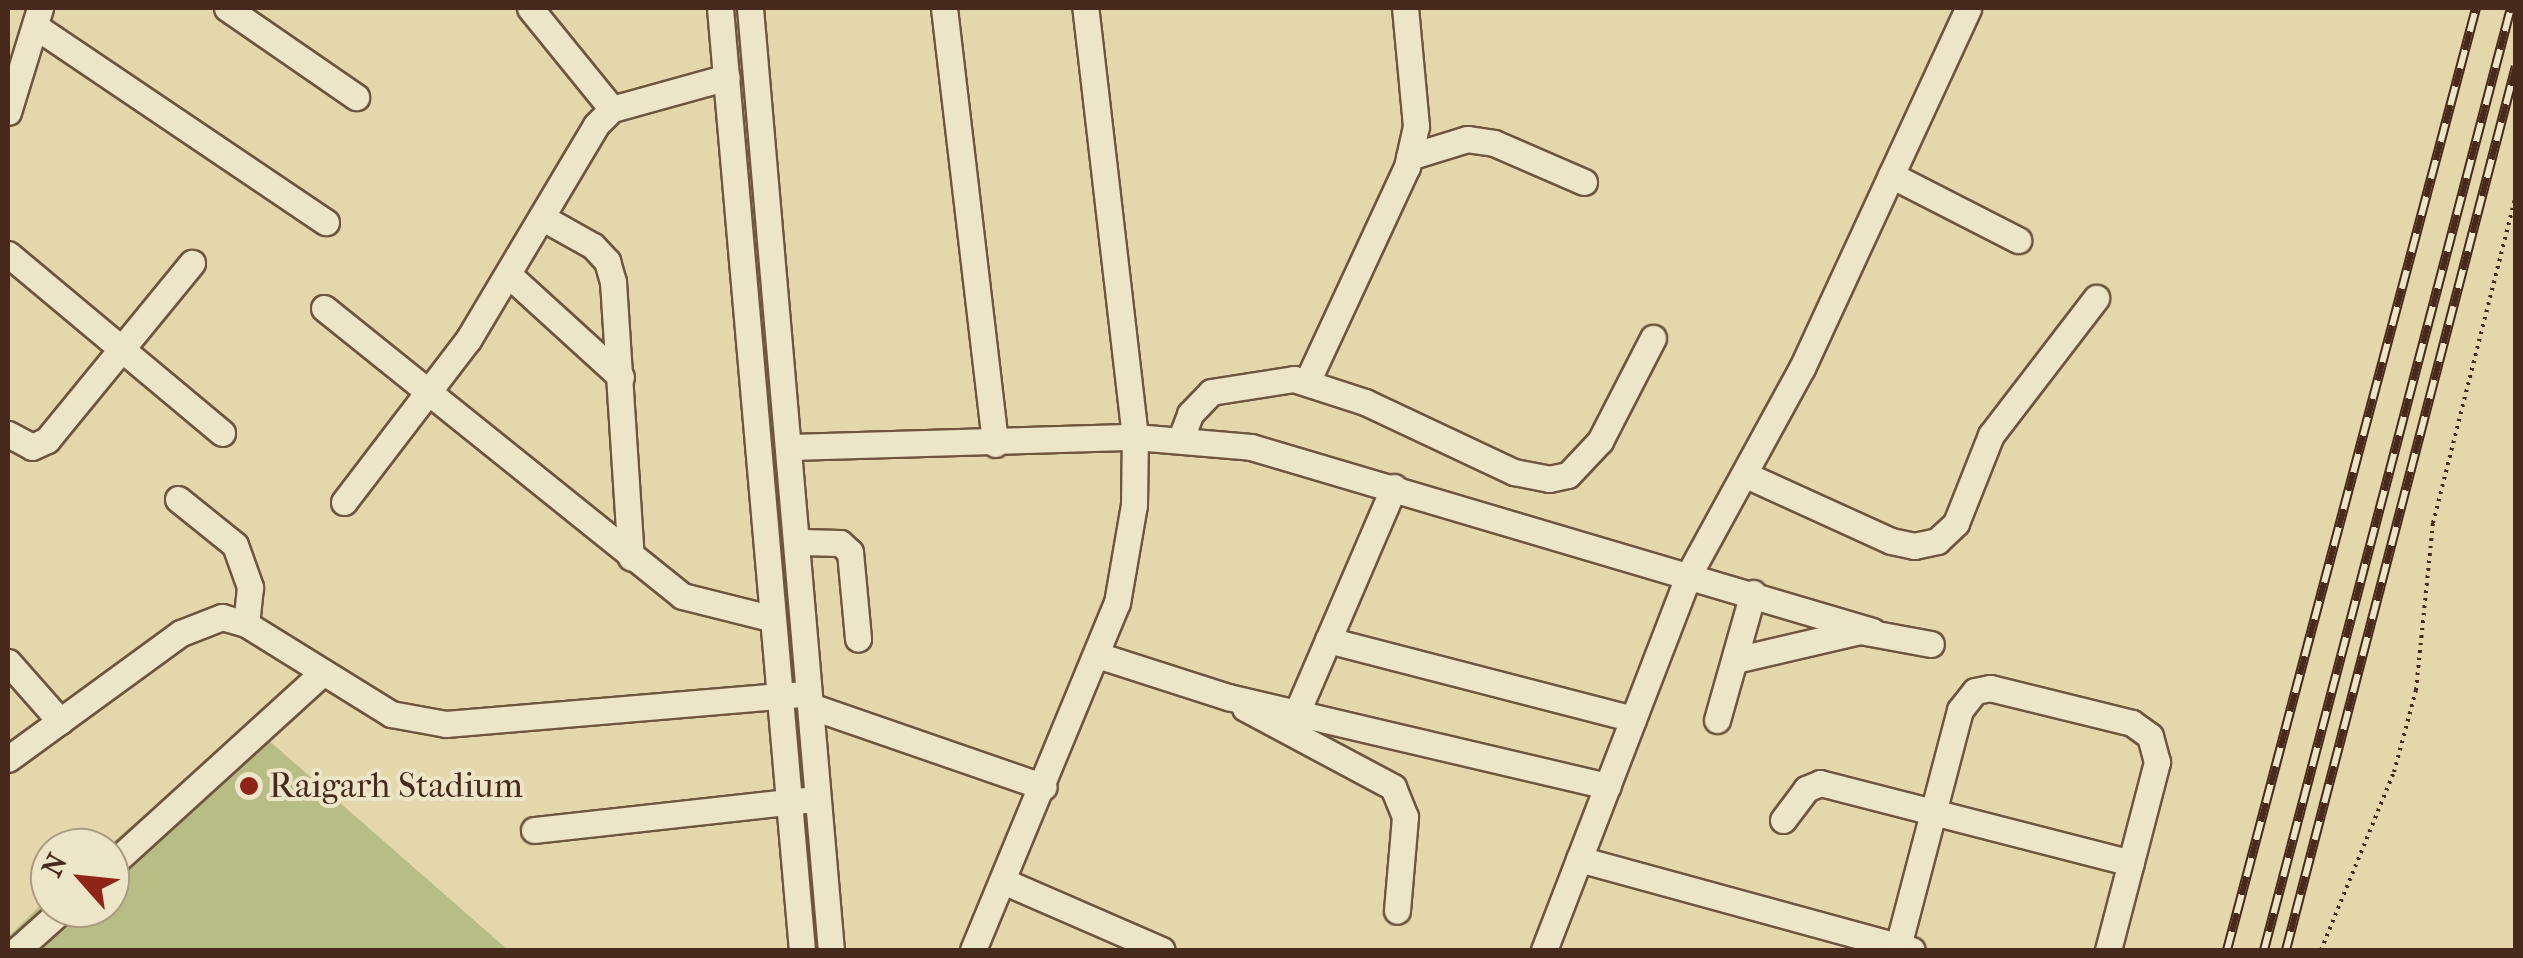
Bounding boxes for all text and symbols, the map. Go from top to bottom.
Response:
place label: Raigarh Stadium [269,765,523,807]
marker: Raigarh Stadium [238,775,260,797]
north arrow [30,828,130,928]
text: N [35,848,74,882]

